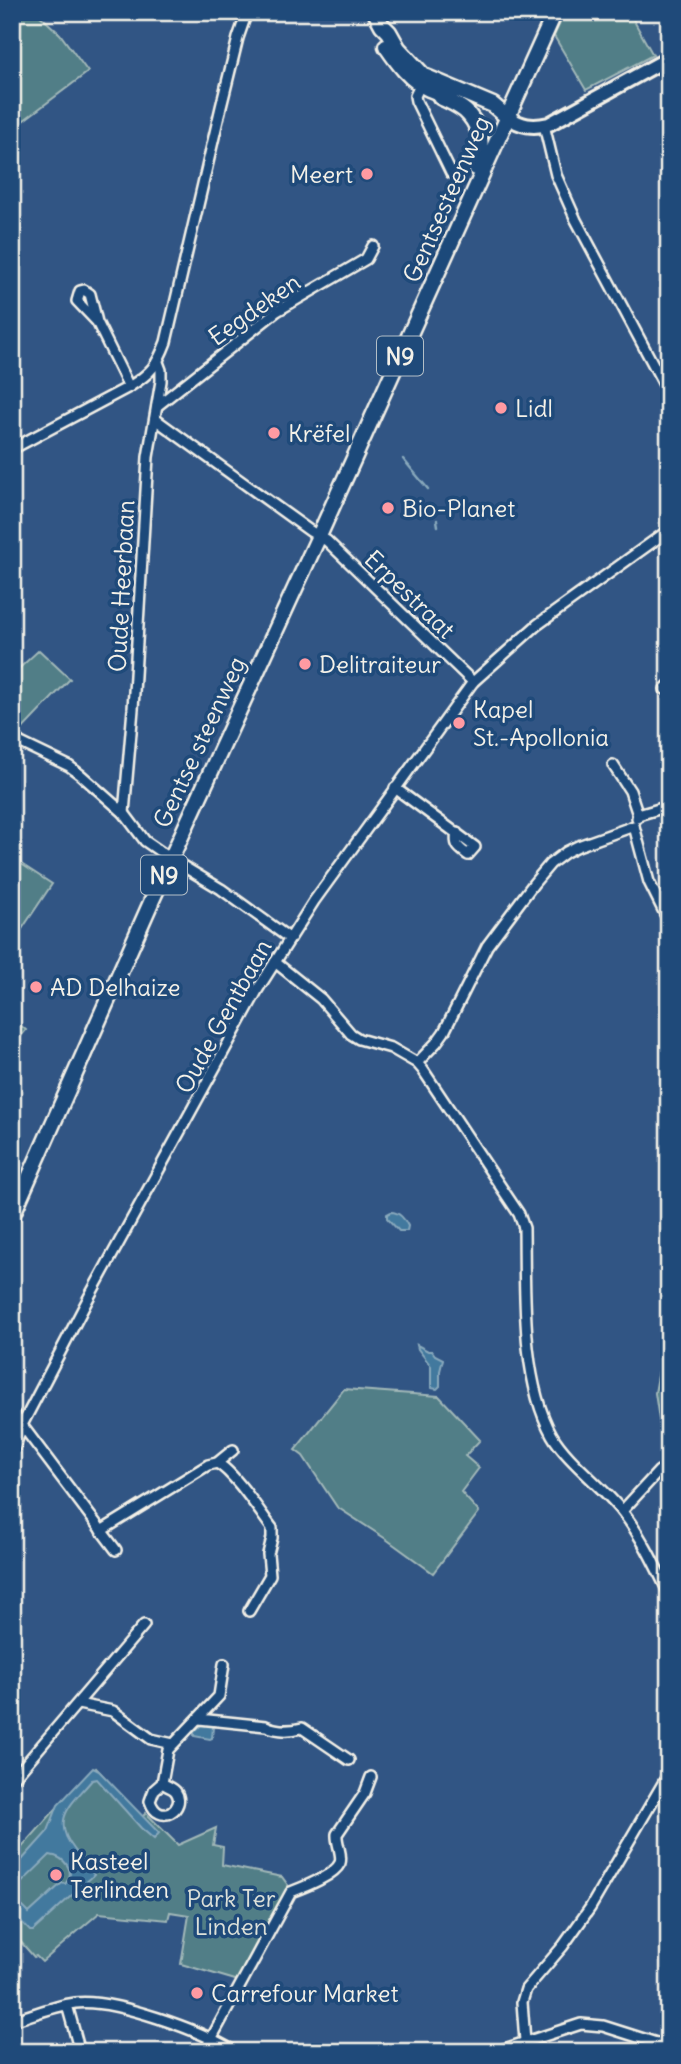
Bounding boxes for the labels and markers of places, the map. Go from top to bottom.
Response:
place label: Meert [290,159,353,189]
marker: Meert [359,166,375,182]
place label: Lidl [515,393,553,423]
marker: Lidl [493,400,509,416]
place label: Krëfel [288,418,350,448]
marker: Krëfel [266,425,282,441]
place label: Bio-Planet [402,493,515,523]
marker: Bio-Planet [380,500,396,516]
place label: Delitraiteur [319,649,441,679]
marker: Delitraiteur [297,656,313,672]
place label: Kapel St.-Apollonia [473,694,609,752]
marker: Kapel St.-Apollonia [451,715,467,731]
place label: AD Delhaize [50,972,180,1002]
marker: AD Delhaize [28,979,44,995]
place label: Kasteel Terlinden [70,1846,169,1904]
marker: Kasteel Terlinden [48,1867,64,1883]
place label: Carrefour Market [211,1978,399,2008]
marker: Carrefour Market [189,1985,205,2001]

